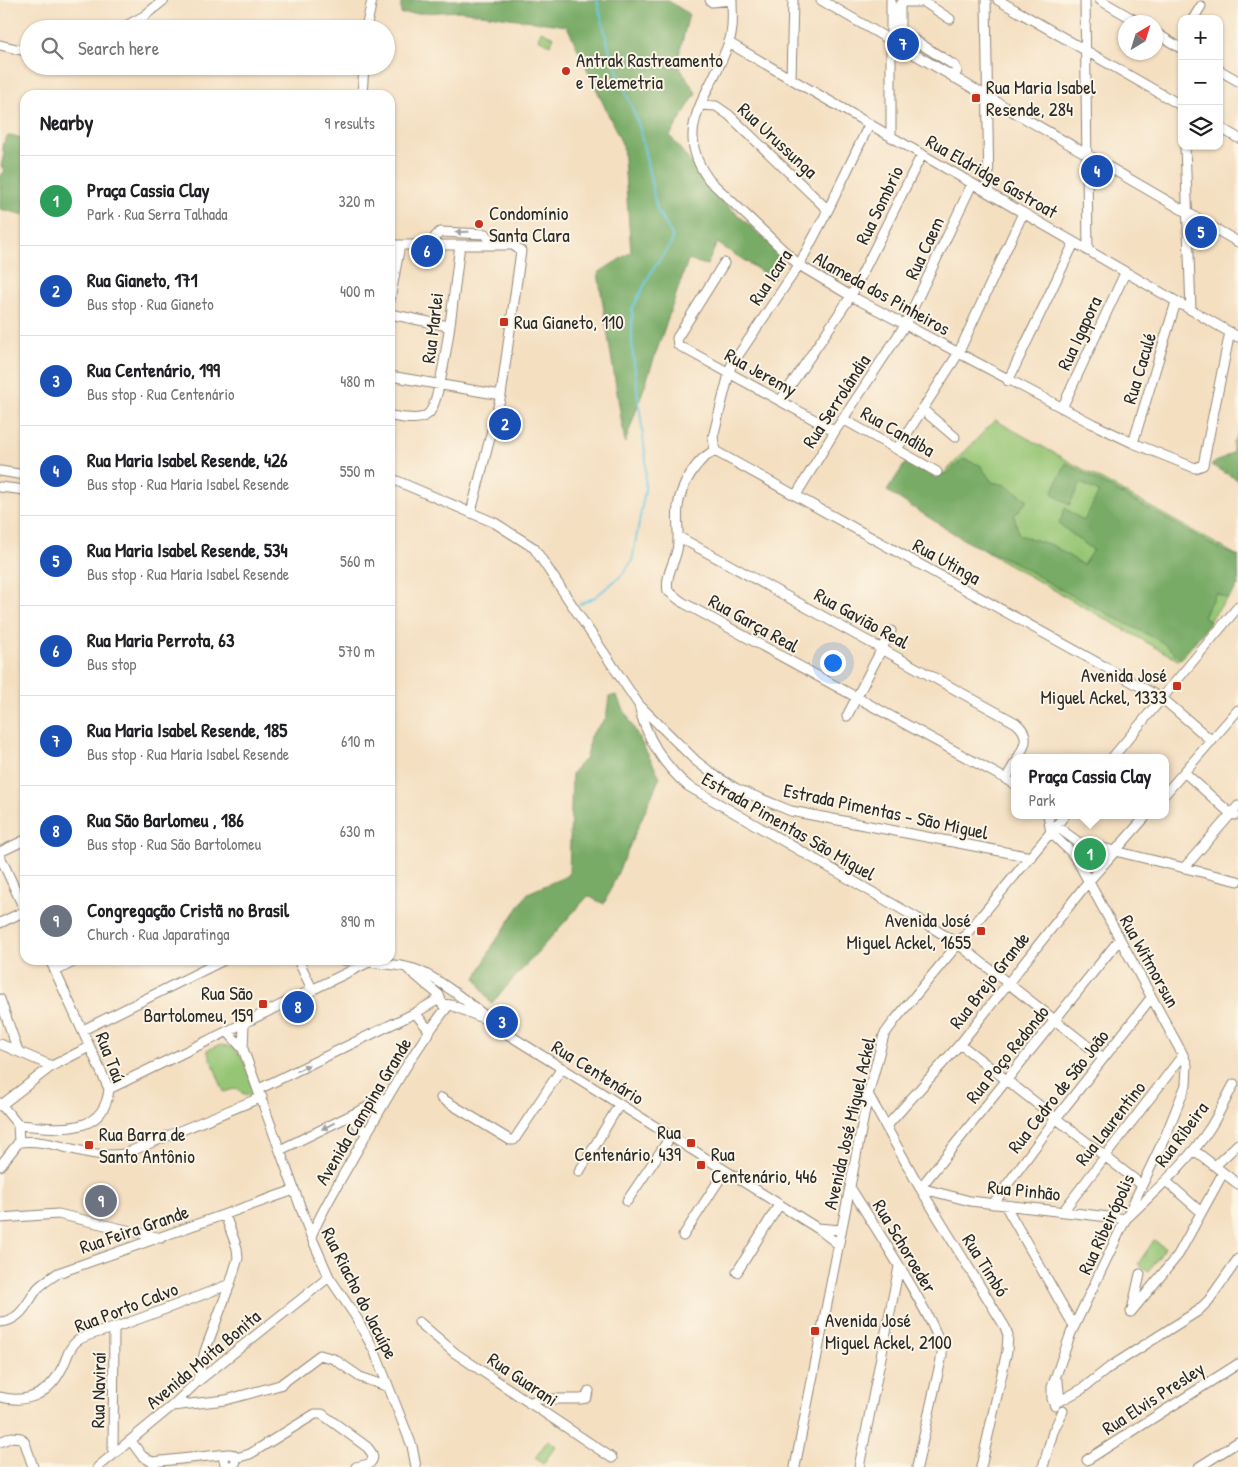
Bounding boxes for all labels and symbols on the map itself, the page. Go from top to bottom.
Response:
north arrow [1118,15,1163,60]
pin: 7 [887,25,919,63]
place label: Antrak Rastreamento e Telemetria [576,47,723,95]
marker: Antrak Rastreamento e Telemetria [560,65,572,77]
place label: Rua Maria Isabel Resende, 284 [986,74,1097,122]
marker: Rua Maria Isabel Resende, 284 [970,92,982,104]
street label: Rua Urussunga [733,96,824,184]
street label: Rua Eldridge Gastroat [922,128,1063,224]
pin: 4 [1081,152,1113,190]
street label: Rua Sombrio [849,161,909,249]
place label: Condomínio Santa Clara [489,200,570,248]
street label: Rua Caem [898,212,950,284]
pin: 5 [1185,213,1217,251]
marker: Condomínio Santa Clara [473,218,485,230]
one-way arrow [454,228,470,236]
pin: 6 [411,232,443,270]
street label: Rua Icara [742,243,798,310]
street label: Alameda dos Pinheiros [809,245,955,341]
street label: Rua Marlei [415,291,449,365]
street label: Rua Igapora [1051,291,1108,374]
place label: Rua Gianeto, 110 [514,309,624,335]
marker: Rua Gianeto, 110 [498,316,510,328]
street label: Rua Caculé [1116,329,1162,407]
street label: Rua Jeremy [720,342,802,402]
street label: Rua Serrolândia [796,349,876,453]
street label: Rua Candiba [856,399,940,463]
pin: 2 [489,405,521,443]
street label: Rua Utinga [908,532,986,591]
street label: Rua Gavião Real [810,581,915,655]
street label: Rua Garça Real [704,587,805,659]
your location [820,650,846,676]
place label: Avenida José Miguel Ackel, 1333 [1041,662,1167,710]
marker: Avenida José Miguel Ackel, 1333 [1171,680,1183,692]
street label: Estrada Pimentas São Miguel [697,766,882,887]
street label: Estrada Pimentas - São Miguel [781,777,992,846]
pin: 1 [1074,835,1106,873]
place label: Avenida José Miguel Ackel, 1655 [846,907,971,955]
street label: Rua Witmorsun [1114,910,1186,1012]
marker: Avenida José Miguel Ackel, 1655 [975,925,987,937]
street label: Rua Brejo Grande [943,926,1035,1034]
place label: Rua São Bartolomeu, 159 [144,980,253,1028]
pin: 8 [282,988,314,1026]
marker: Rua São Bartolomeu, 159 [257,998,269,1010]
street label: Rua Poço Redondo [959,999,1055,1108]
pin: 3 [486,1003,518,1041]
street label: Rua Cedro de São João [1002,1024,1115,1158]
street label: Rua Taú [90,1028,133,1086]
street label: Avenida Campina Grande [309,1032,418,1189]
street label: Rua Centenário [547,1033,649,1111]
street label: Avenida José Miguel Ackel [817,1033,882,1212]
one-way arrow [296,1064,310,1072]
street label: Rua Laurentino [1069,1075,1151,1171]
street label: Rua Ribeira [1148,1096,1214,1172]
place label: Rua Centenário, 439 [574,1119,682,1167]
place label: Rua Barra de Santo Antônio [99,1121,195,1169]
one-way arrow [321,1123,335,1131]
marker: Rua Centenário, 439 [685,1137,697,1149]
marker: Rua Barra de Santo Antônio [83,1139,95,1151]
place label: Rua Centenário, 446 [711,1141,817,1189]
marker: Rua Centenário, 446 [695,1159,707,1171]
street label: Rua Ribeirópolis [1071,1170,1141,1278]
street label: Rua Pinhão [986,1173,1062,1207]
pin: 9 [85,1182,117,1220]
street label: Rua Schoroeder [867,1194,943,1298]
street label: Rua Feira Grande [76,1198,192,1260]
street label: Rua Riacho do Jacuípe [316,1223,405,1364]
street label: Rua Timbó [957,1229,1016,1302]
street label: Rua Porto Calvo [71,1275,182,1339]
street label: Avenida Moita Bonita [140,1303,266,1415]
place label: Avenida José Miguel Ackel, 2100 [825,1307,952,1355]
marker: Avenida José Miguel Ackel, 2100 [809,1325,821,1337]
street label: Rua Guarani [483,1346,563,1412]
street label: Rua Naviraí [84,1352,112,1428]
street label: Rua Elvis Presley [1097,1355,1209,1441]

